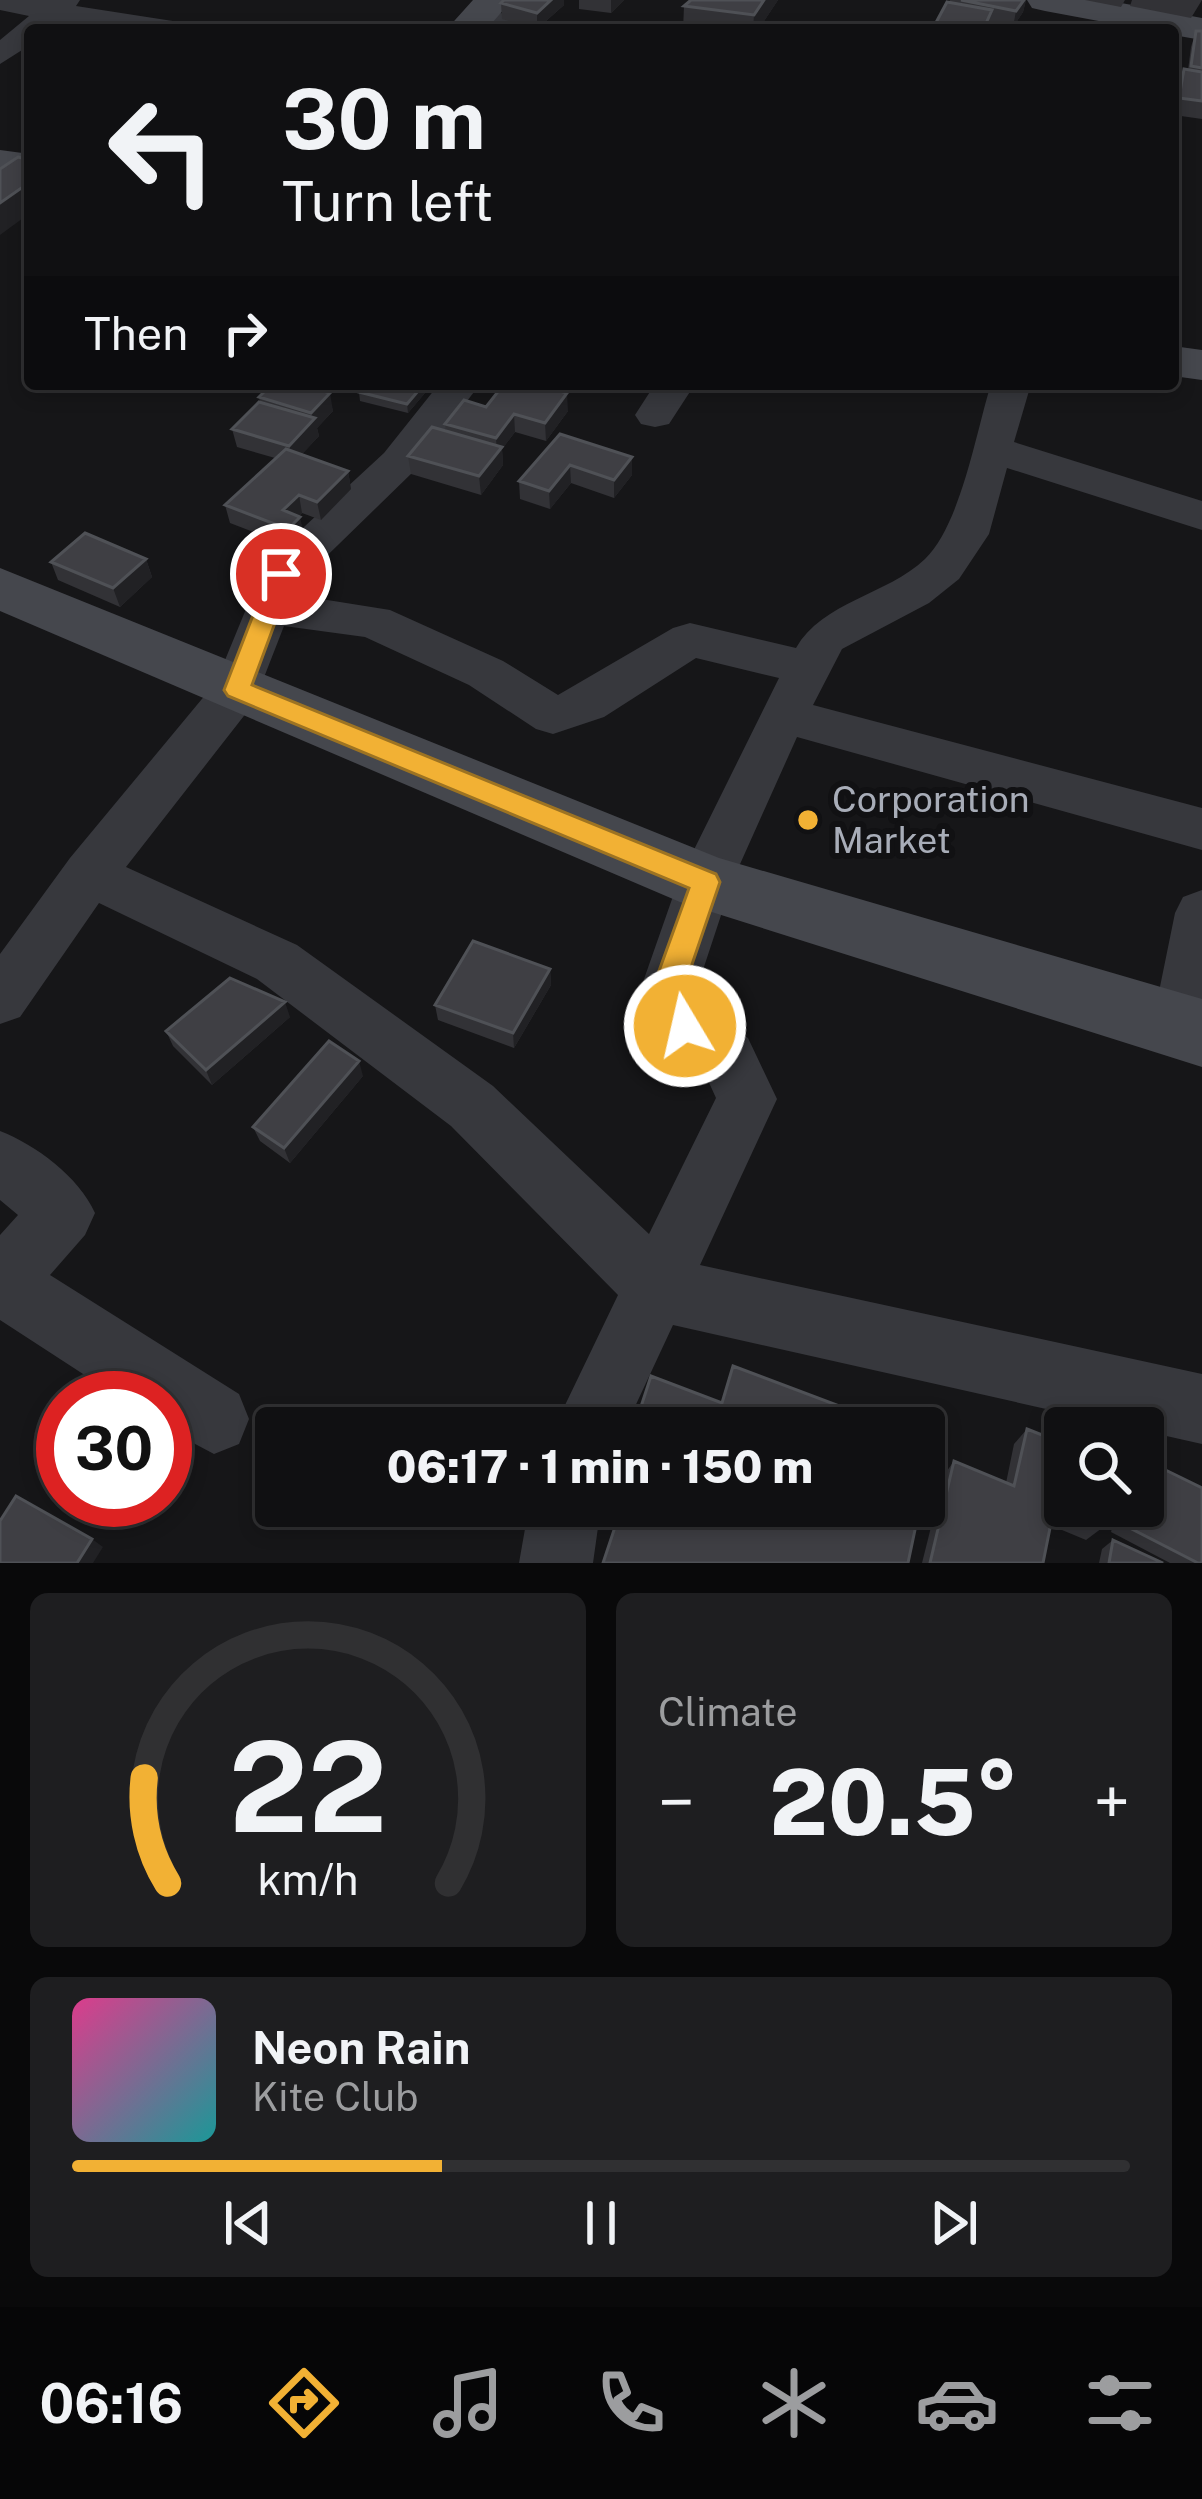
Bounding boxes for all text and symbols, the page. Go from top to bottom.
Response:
text: 30 m [282,69,486,168]
icon: left [84,72,240,228]
text: Turn left [282,170,493,233]
icon: right [212,300,278,366]
text: Then [84,307,188,360]
pin [230,523,332,625]
icon: arrive [248,541,314,607]
place label: Corporation Market [832,778,1030,861]
marker: Corporation Market [795,807,821,833]
position arrow [622,963,748,1089]
speed limit sign: 30 [36,1371,192,1527]
map controls [1044,1407,1164,1527]
button: search [1044,1407,1164,1527]
text: 06:17 · 1 min · 150 m [387,1440,813,1493]
text: Climate [658,1689,798,1735]
text: 22 [229,1713,387,1860]
text: 20.5° [769,1749,1019,1855]
text: − [658,1763,695,1841]
text: + [1093,1763,1130,1841]
text: km/h [258,1854,358,1905]
text: Neon Rain [252,2021,470,2074]
text: Kite Club [252,2074,418,2120]
icon: previous [215,2190,281,2256]
icon: pause [568,2190,634,2256]
icon: next [921,2190,987,2256]
icon: directions [262,2361,346,2445]
icon: music [426,2361,510,2445]
icon: phone [589,2361,673,2445]
icon: climate [752,2361,836,2445]
icon: car [915,2361,999,2445]
icon: filters [1078,2361,1162,2445]
text: 06:16 [40,2372,183,2435]

